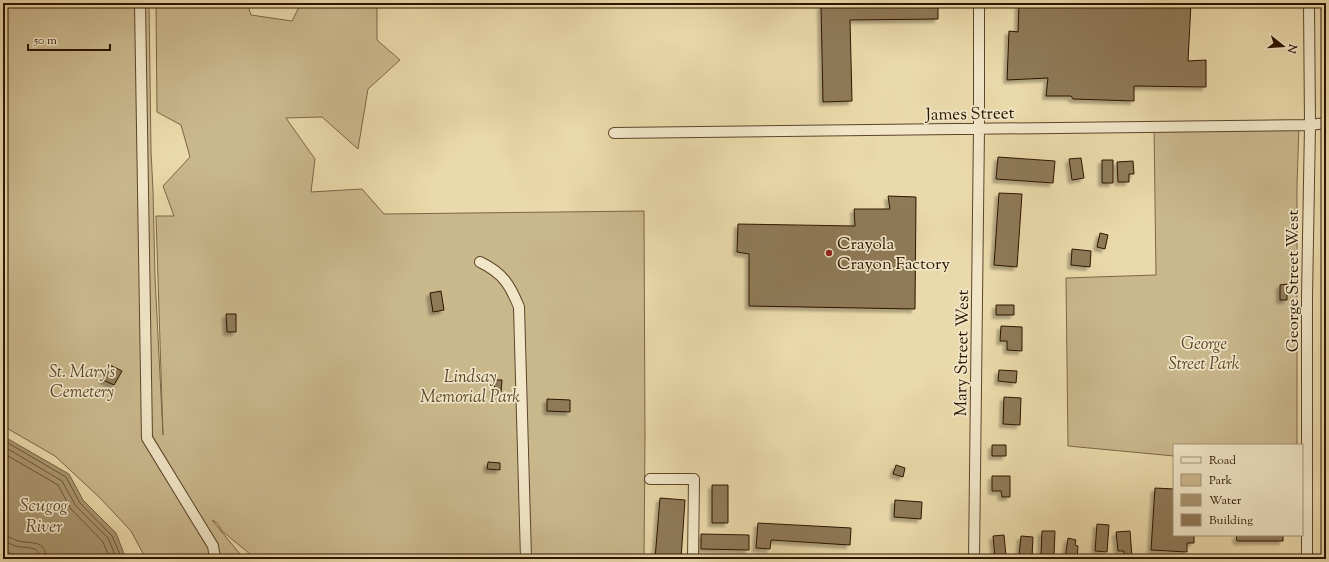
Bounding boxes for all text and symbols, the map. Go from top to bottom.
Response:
scale bar [28,26,110,52]
north arrow [1263,26,1303,66]
text: 50 m [33,32,57,50]
text: N [1283,41,1301,55]
street label: James Street [924,102,1015,128]
street label: George Street West [1282,210,1306,352]
place label: Crayola Crayon Factory [837,233,950,277]
marker: Crayola Crayon Factory [824,248,834,258]
street label: Mary Street West [950,289,976,417]
park label: George Street Park [1169,333,1240,377]
park label: St. Mary's Cemetery [49,361,115,405]
park label: Lindsay Memorial Park [420,366,520,410]
legend [1173,444,1303,536]
text: Road [1209,452,1236,470]
text: Park [1209,472,1232,490]
text: Water [1209,492,1242,510]
water label: Scugog River [20,494,68,541]
text: Building [1209,512,1253,530]

